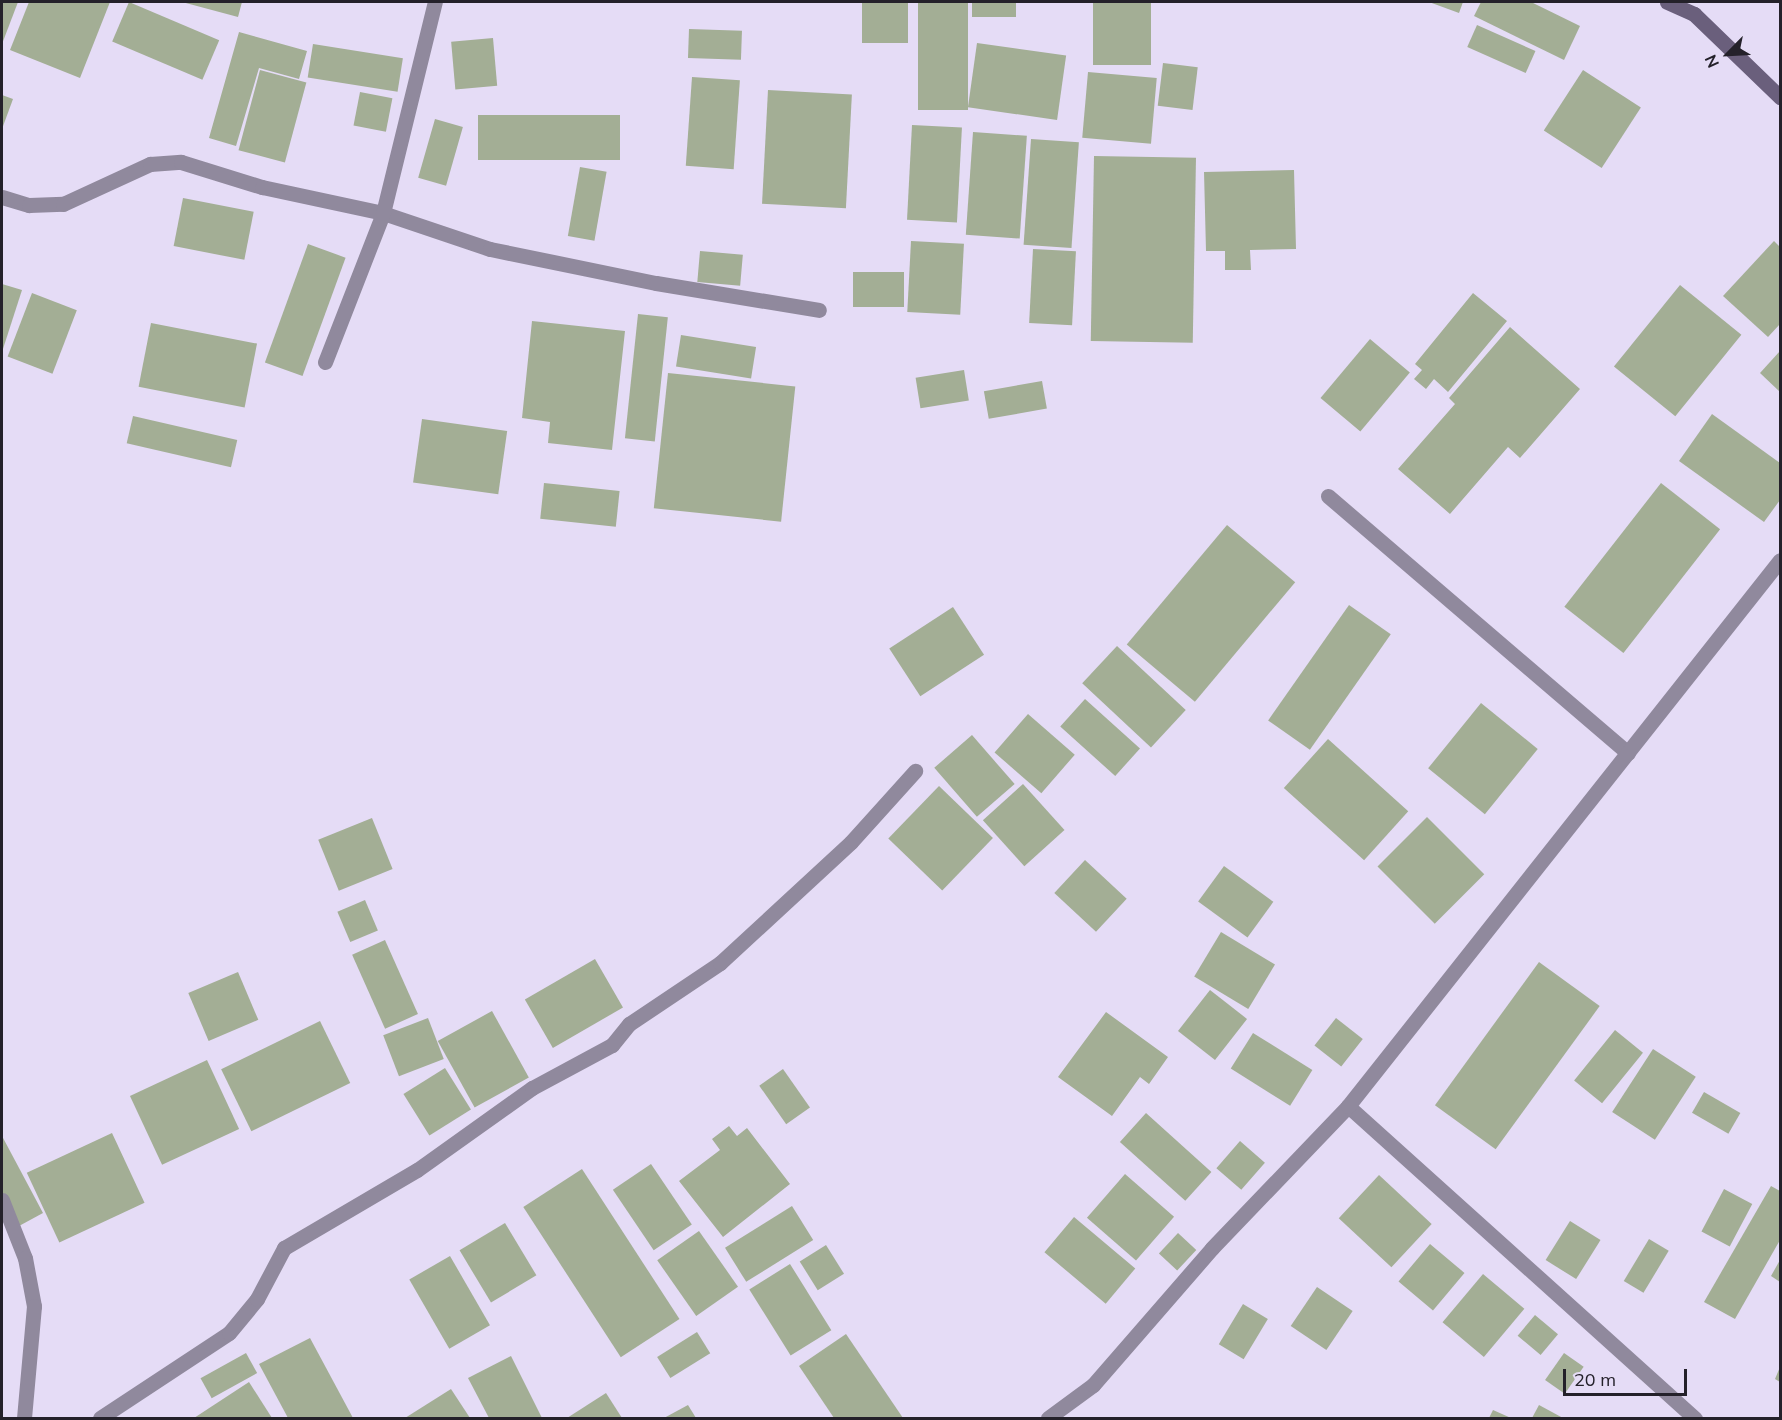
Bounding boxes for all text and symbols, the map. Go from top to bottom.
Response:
north arrow [1698,24,1758,84]
text: N [1700,52,1723,71]
scale bar [1566,1357,1690,1395]
text: 20 m [1574,1368,1616,1391]

